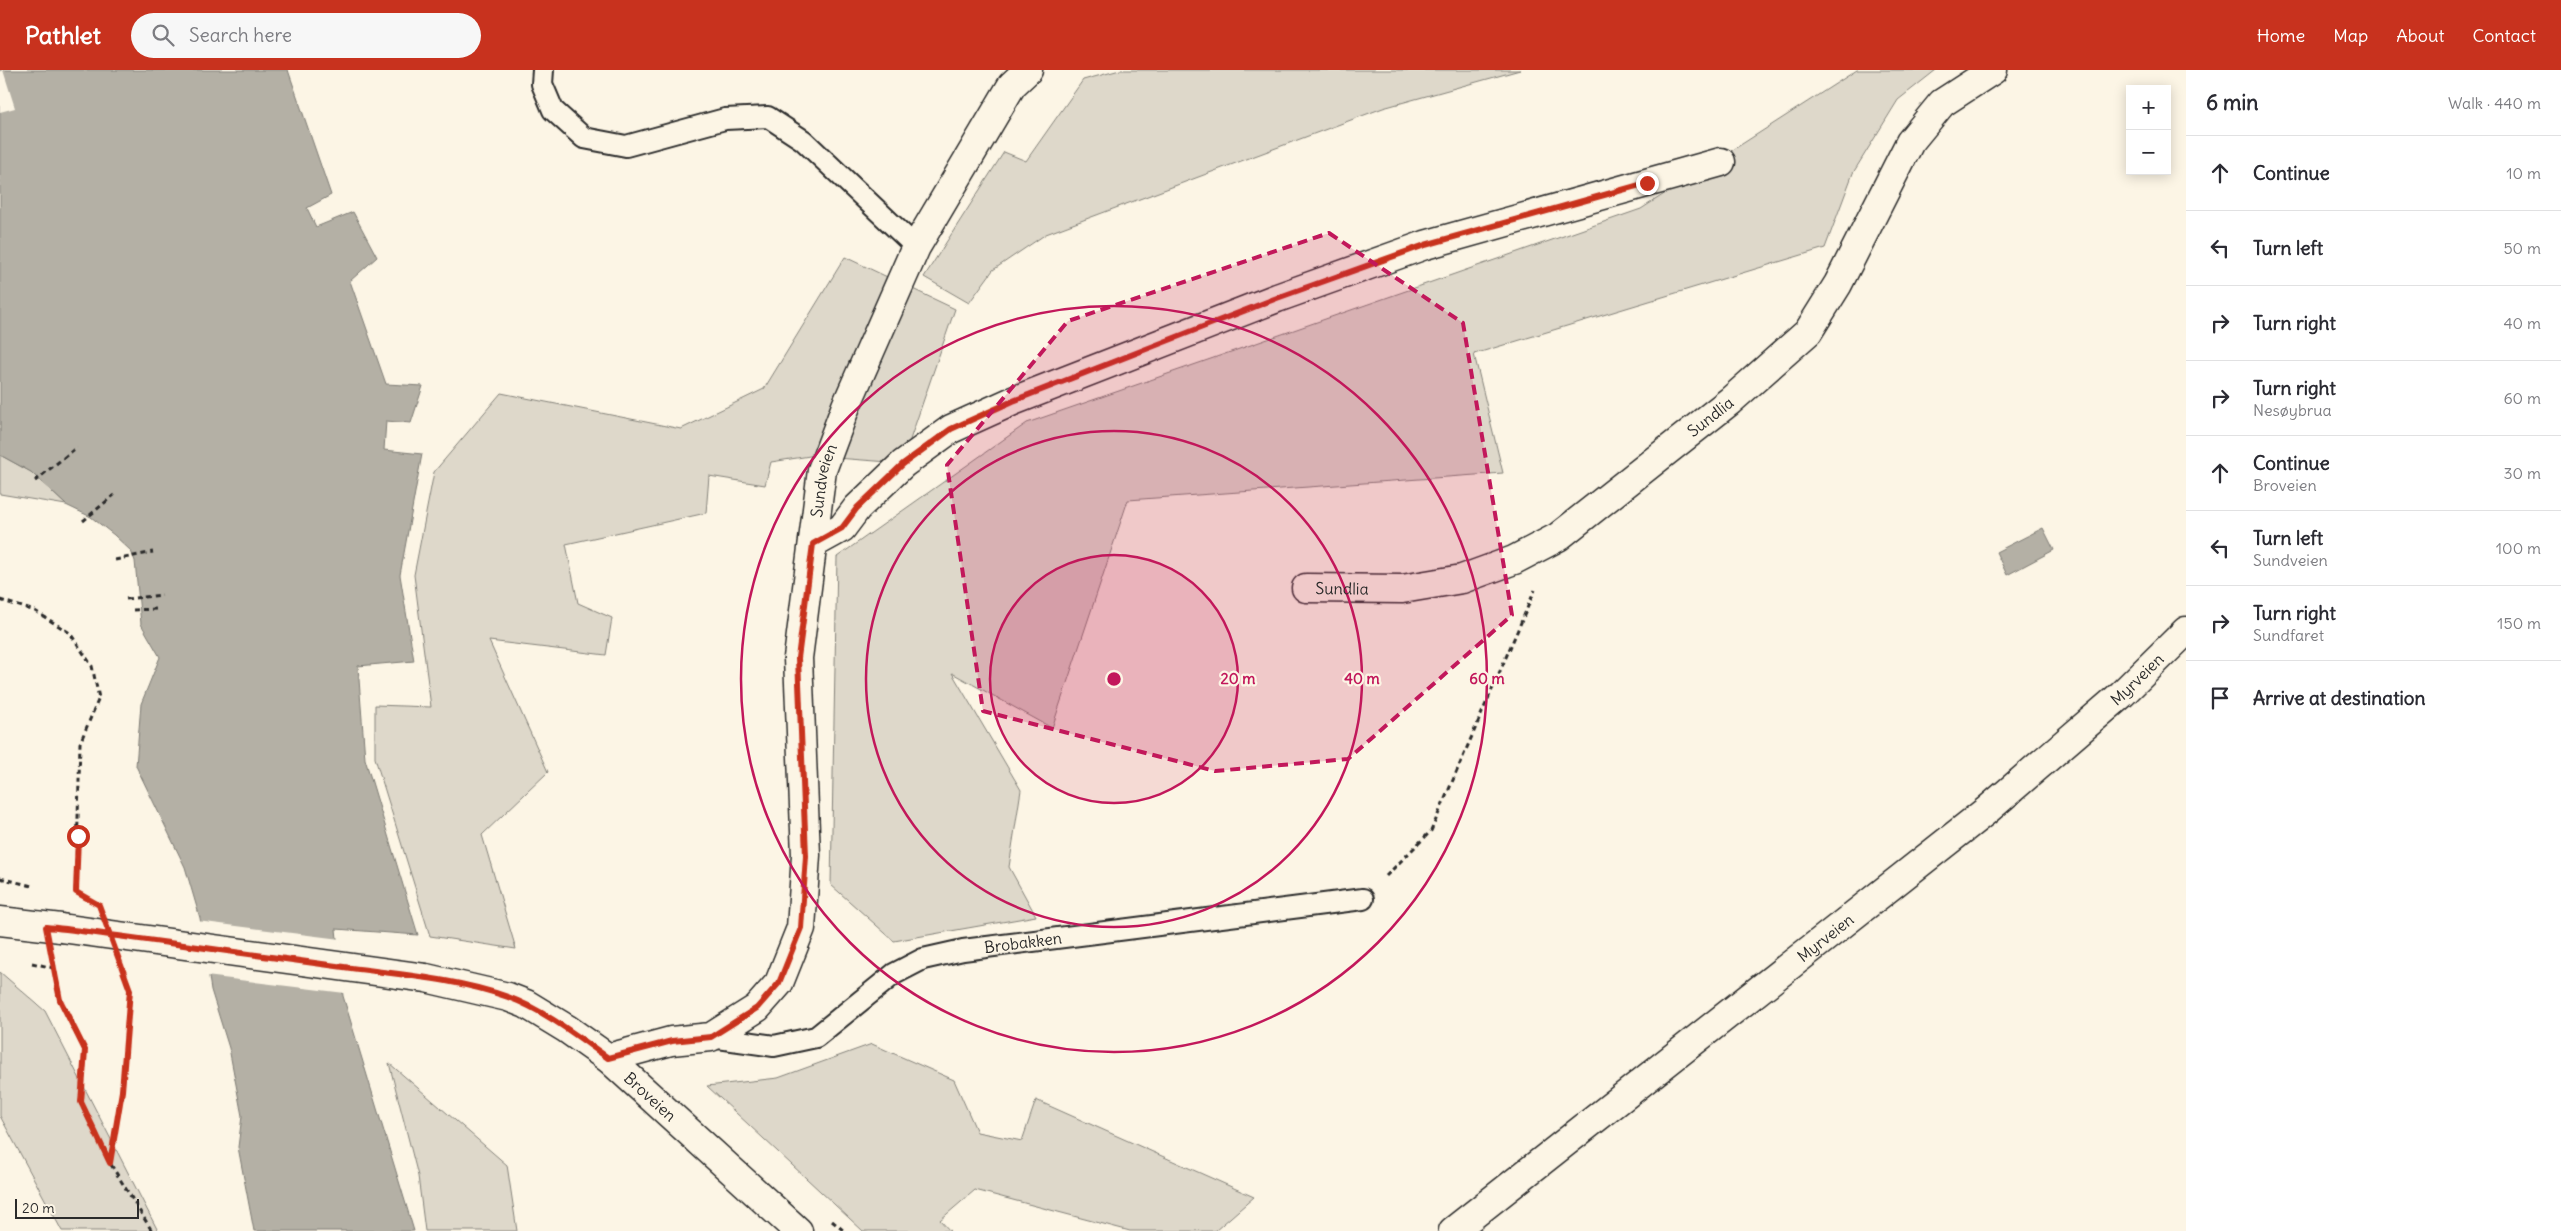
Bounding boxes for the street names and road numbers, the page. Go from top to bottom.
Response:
street label: Sundlia [1683,392,1737,441]
street label: Sundveien [806,441,841,519]
street label: Sundlia [1315,578,1369,599]
street label: Myrveien [2106,649,2168,710]
street label: Myrveien [1793,909,1858,966]
street label: Brobakken [983,927,1063,957]
street label: Broveien [620,1068,681,1125]

